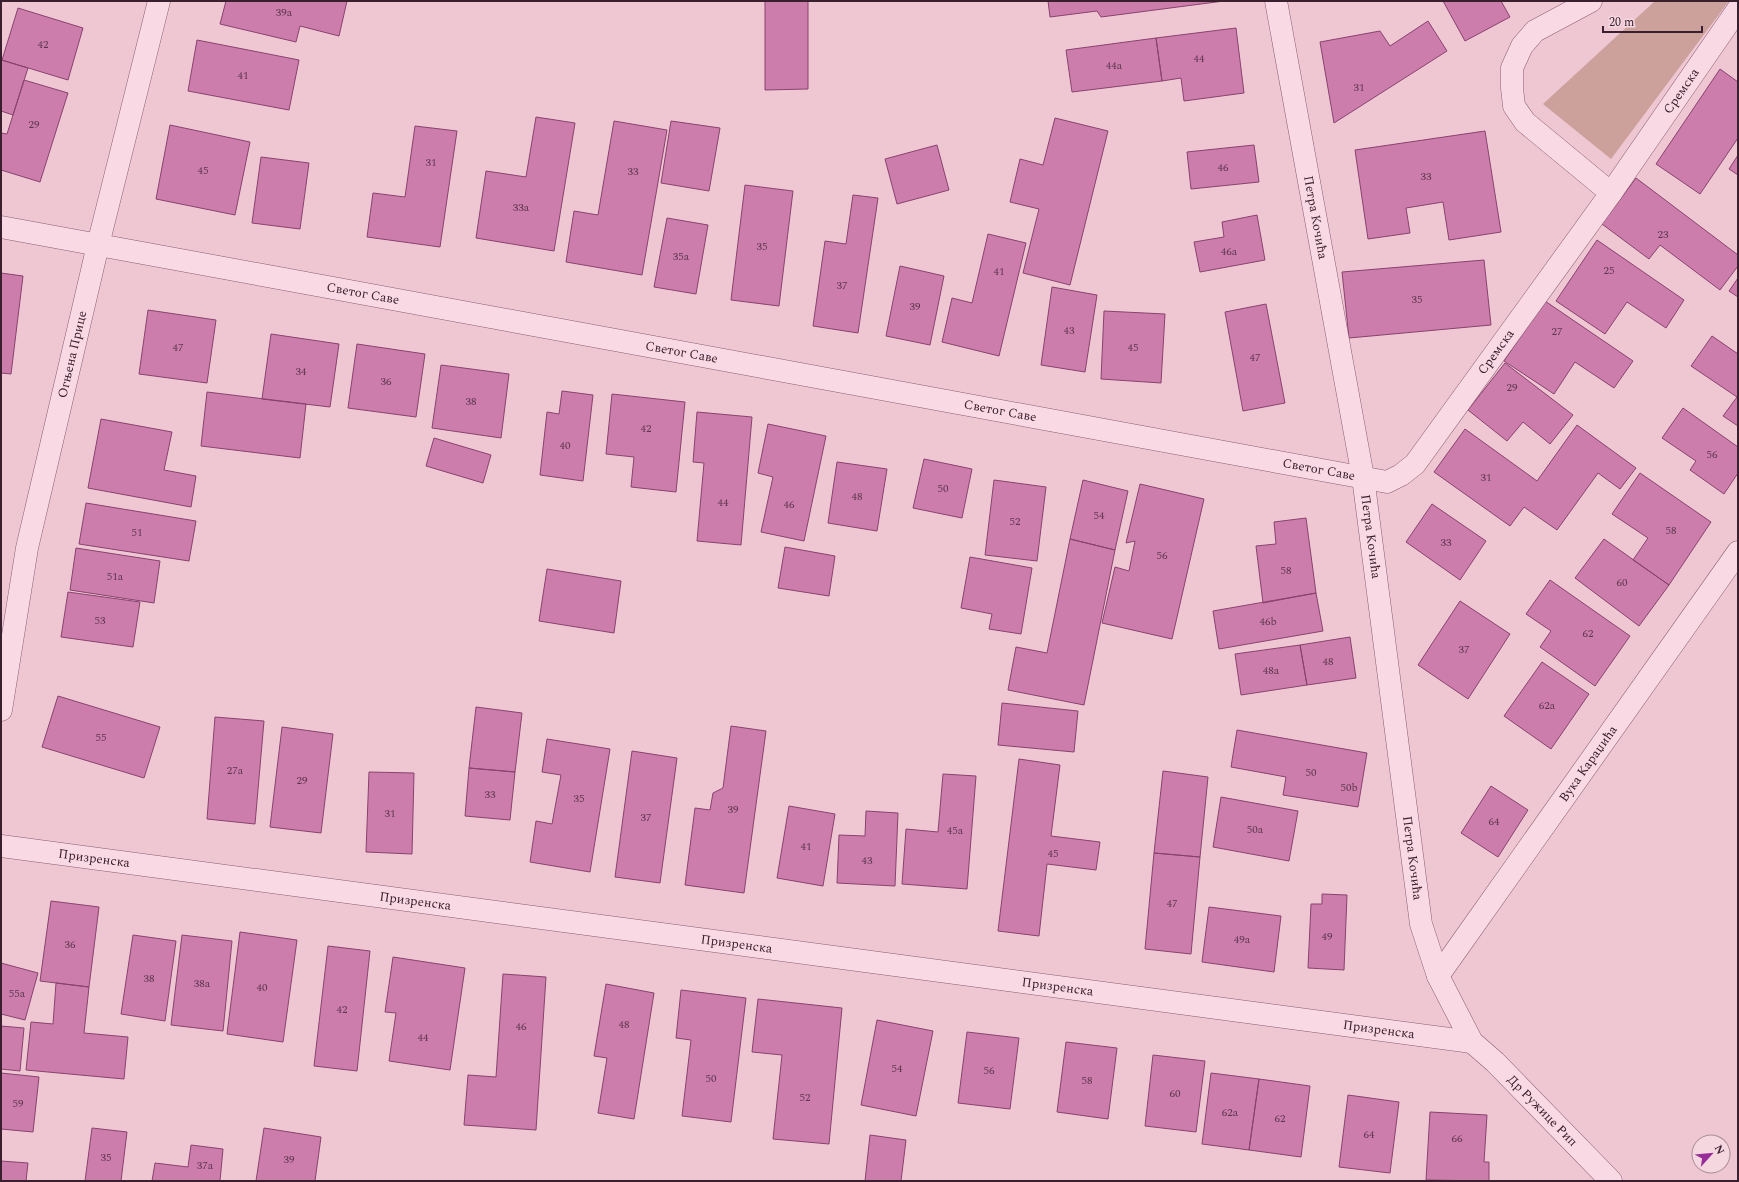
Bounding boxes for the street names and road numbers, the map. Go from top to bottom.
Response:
street label: Сремска [1658,63,1705,118]
street label: Петра Кочића [1298,174,1333,262]
street label: Светог Саве [325,277,401,310]
street label: Огњена Прице [52,309,92,400]
street label: Сремска [1473,325,1520,379]
street label: Светог Саве [644,336,720,369]
street label: Светог Саве [962,394,1038,427]
street label: Светог Саве [1281,453,1357,486]
street label: Петра Кочића [1355,493,1386,581]
street label: Вука Караџића [1554,721,1623,806]
street label: Петра Кочића [1397,815,1428,902]
street label: Призренска [57,844,132,873]
street label: Призренска [378,887,453,916]
street label: Призренска [699,929,774,959]
street label: Призренска [1021,972,1095,1002]
street label: Призренска [1342,1015,1417,1044]
street label: Др Ружице Рип [1503,1070,1582,1151]

